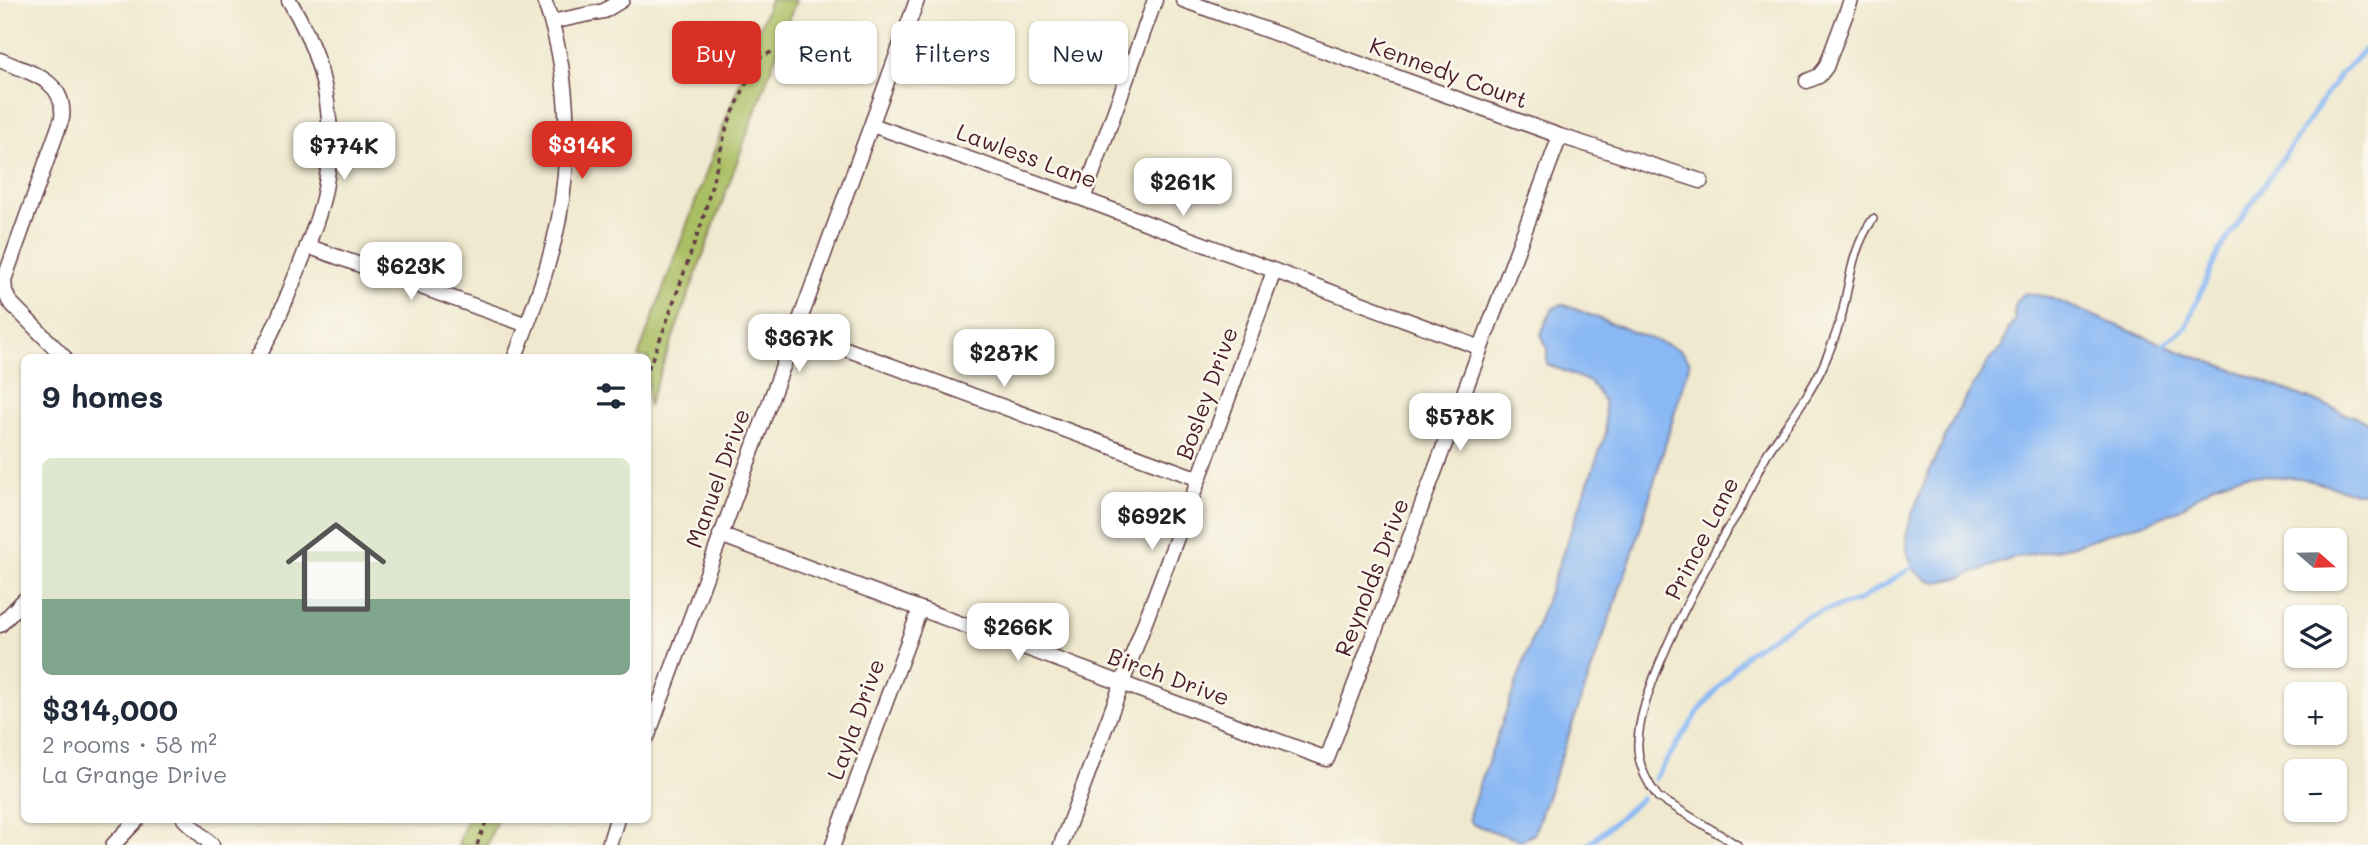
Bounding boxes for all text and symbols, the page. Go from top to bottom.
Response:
chip: Buy [672,21,761,84]
chip: Rent [775,21,877,84]
chip: Filters [891,21,1015,84]
chip: New [1029,21,1128,84]
street label: Kennedy Court [1366,29,1532,115]
street label: Lawless Lane [953,116,1101,194]
pin: $774K [295,122,393,182]
pin: $314K [533,122,631,181]
text: $314K [548,129,616,159]
text: $774K [309,130,379,160]
pin: $261K [1134,158,1232,218]
text: $261K [1150,166,1216,196]
pin: $623K [362,243,460,302]
text: $623K [376,250,446,280]
pin: $367K [750,314,848,374]
text: $367K [764,322,834,352]
street label: Bosley Drive [1168,322,1244,464]
pin: $287K [955,330,1053,389]
text: $287K [969,337,1039,367]
text: 9 homes [42,376,163,416]
icon: filters [592,377,630,415]
pin: $578K [1411,393,1509,453]
text: $578K [1425,401,1495,431]
street label: Manuel Drive [678,404,756,552]
street label: Prince Lane [1657,472,1745,604]
pin: $692K [1103,492,1201,552]
street label: Reynolds Drive [1327,494,1415,660]
text: $692K [1117,500,1187,530]
icon: home [273,504,399,630]
north arrow [2284,528,2347,592]
map controls [2284,528,2347,822]
pin: $266K [969,604,1067,663]
button: layers [2284,605,2347,668]
text: $266K [983,611,1053,641]
street label: Birch Drive [1104,640,1234,712]
street label: Layla Drive [819,654,891,784]
button: + [2284,682,2347,745]
text: $314,000 [42,689,178,729]
text: 2 rooms · 58 m² [42,729,217,759]
text: La Grange Drive [42,759,227,789]
button: − [2284,759,2347,822]

